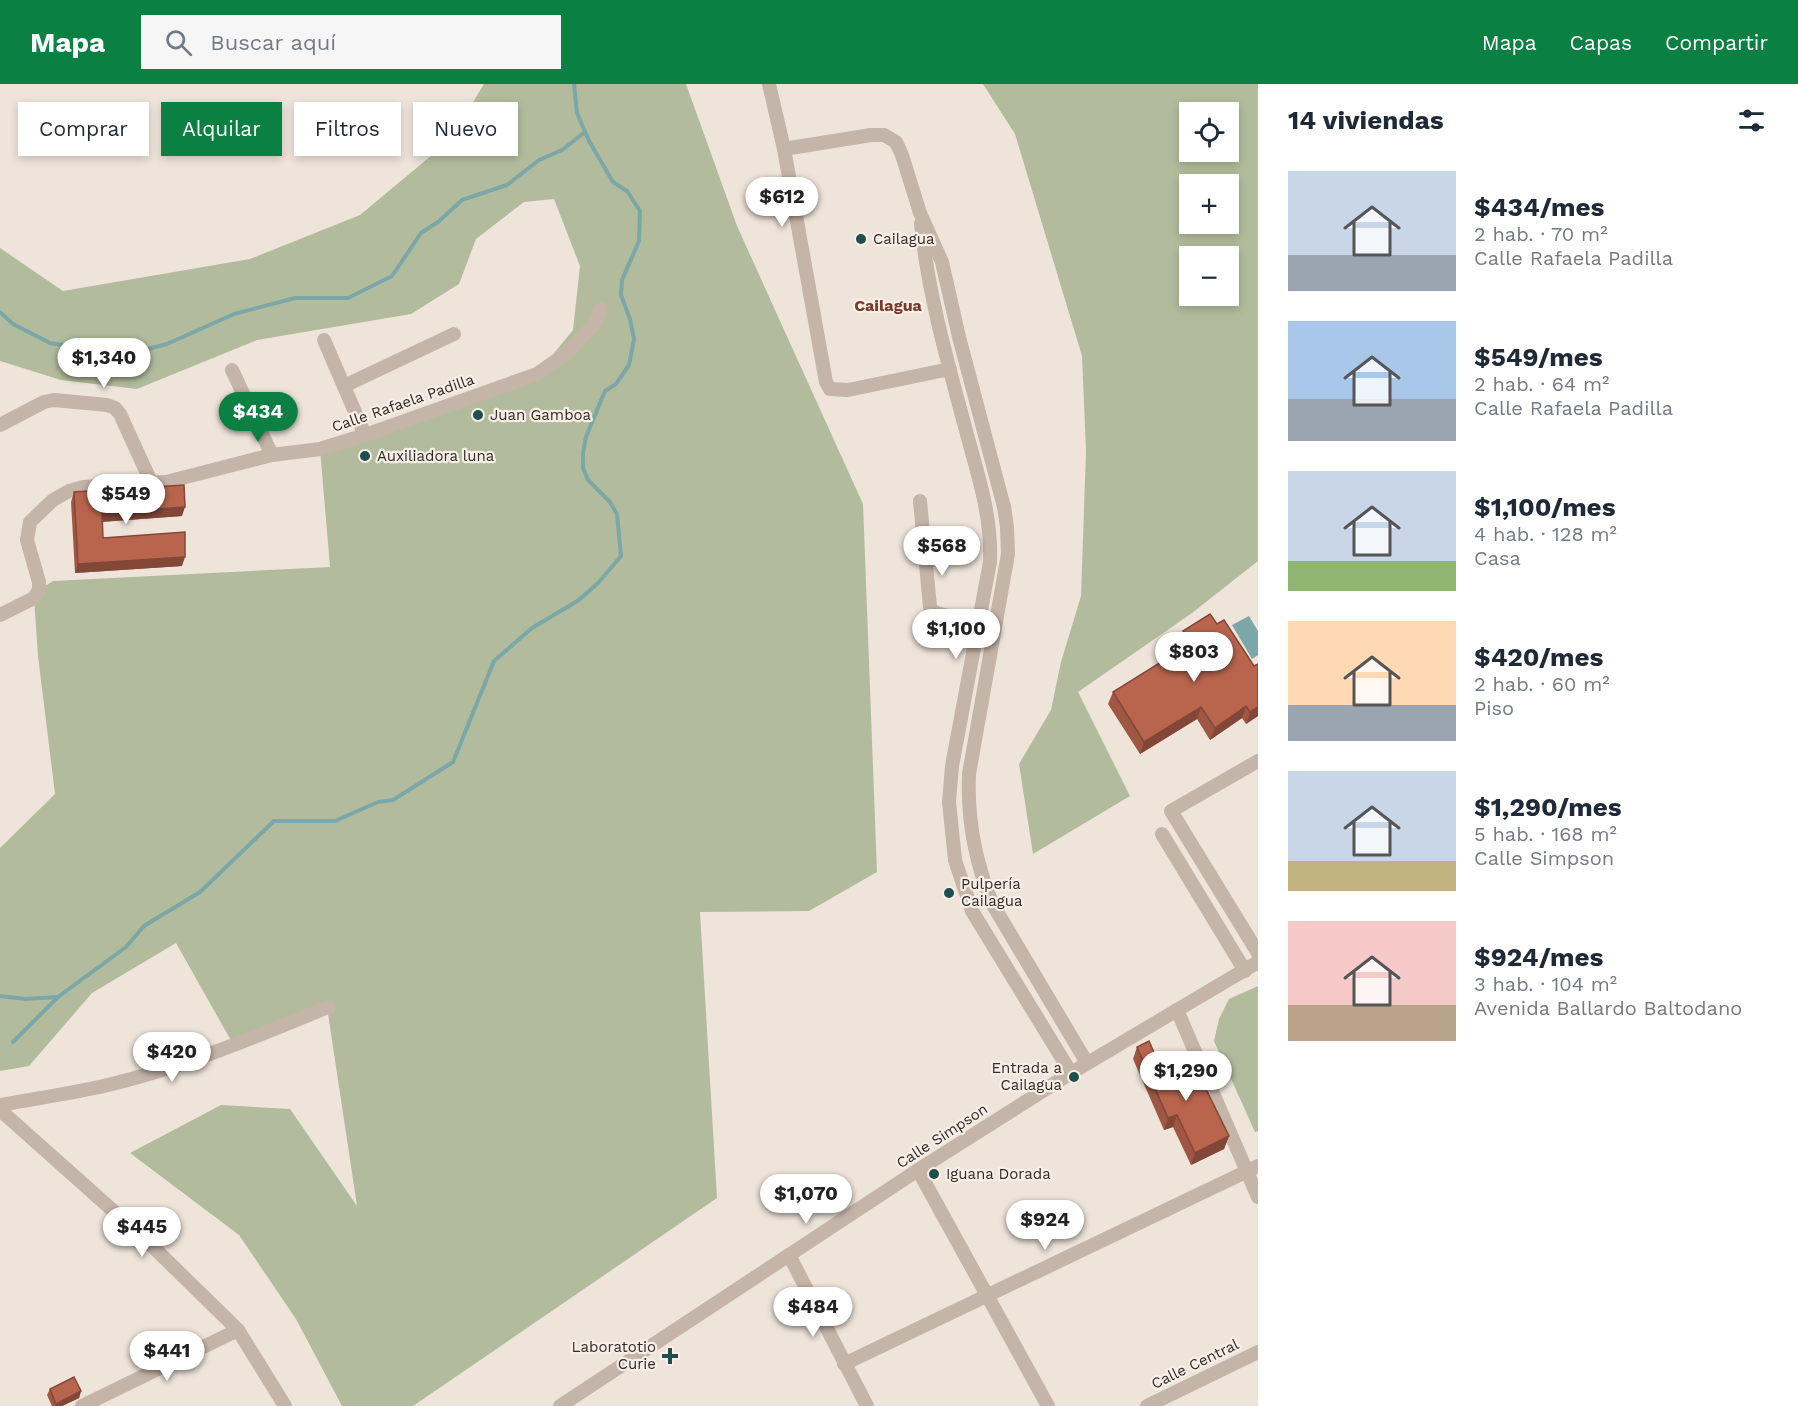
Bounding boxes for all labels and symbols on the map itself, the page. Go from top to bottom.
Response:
pin: $612 [746,177,818,228]
place label: Cailagua [873,230,935,248]
marker: Cailagua [854,232,868,246]
district label: Cailagua [854,296,923,315]
pin: $1,340 [55,338,153,389]
street label: Calle Rafaela Padilla [329,370,477,436]
pin: $434 [222,392,294,443]
place label: Juan Gamboa [490,406,592,424]
marker: Juan Gamboa [471,408,485,422]
place label: Auxiliadora luna [377,447,495,465]
marker: Auxiliadora luna [358,449,372,463]
pin: $549 [90,474,162,525]
pin: $568 [906,526,978,577]
pin: $1,100 [907,609,1005,660]
pin: $803 [1158,632,1230,683]
place label: Pulpería Cailagua [961,875,1023,910]
marker: Pulpería Cailagua [942,886,956,900]
pin: $420 [136,1032,208,1083]
pin: $1,290 [1137,1051,1235,1102]
place label: Entrada a Cailagua [991,1059,1063,1094]
marker: Entrada a Cailagua [1067,1070,1081,1084]
street label: Calle Simpson [893,1100,991,1172]
place label: Iguana Dorada [946,1165,1051,1183]
marker: Iguana Dorada [927,1167,941,1181]
pin: $1,070 [757,1174,855,1225]
pin: $924 [1009,1200,1081,1251]
pin: $445 [106,1207,178,1258]
pin: $484 [777,1287,849,1338]
pin: $441 [131,1331,203,1382]
street label: Calle Central [1148,1335,1242,1393]
place label: Laboratotio Curie [572,1338,656,1373]
marker: Laboratotio Curie [661,1347,679,1365]

